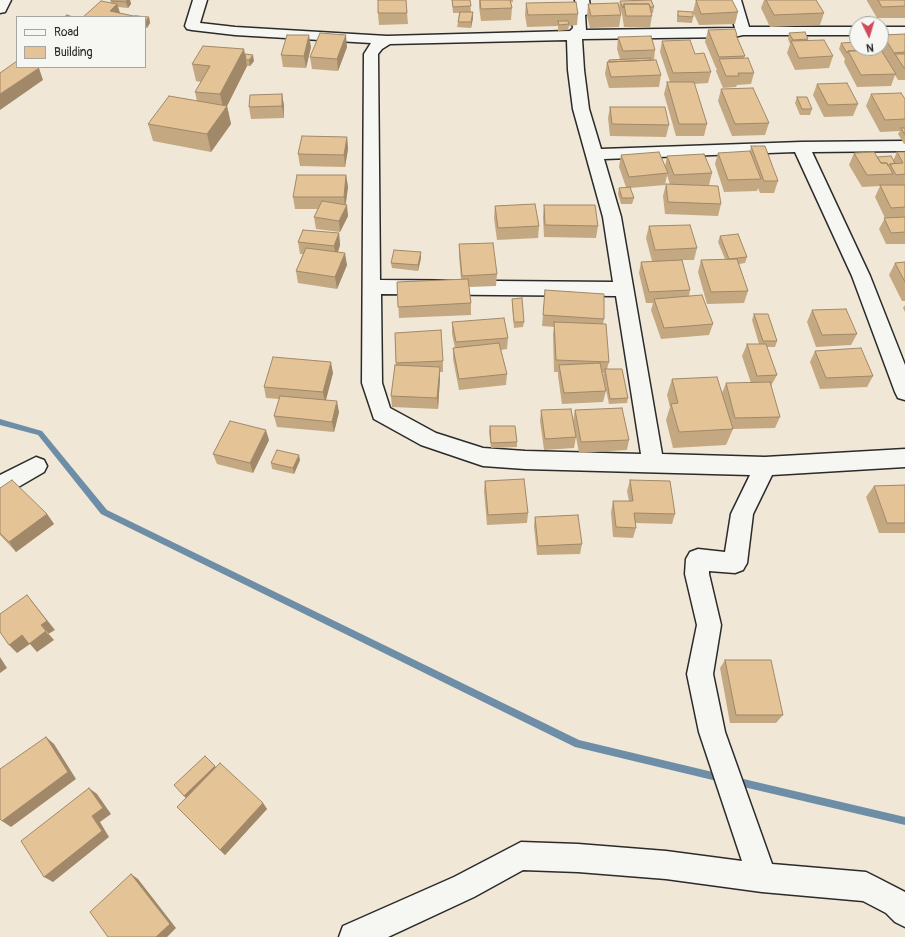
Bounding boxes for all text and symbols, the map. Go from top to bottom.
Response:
legend [16,16,146,68]
north arrow [849,16,889,56]
text: Road [54,25,79,40]
text: N [866,41,874,54]
text: Building [54,45,93,60]

